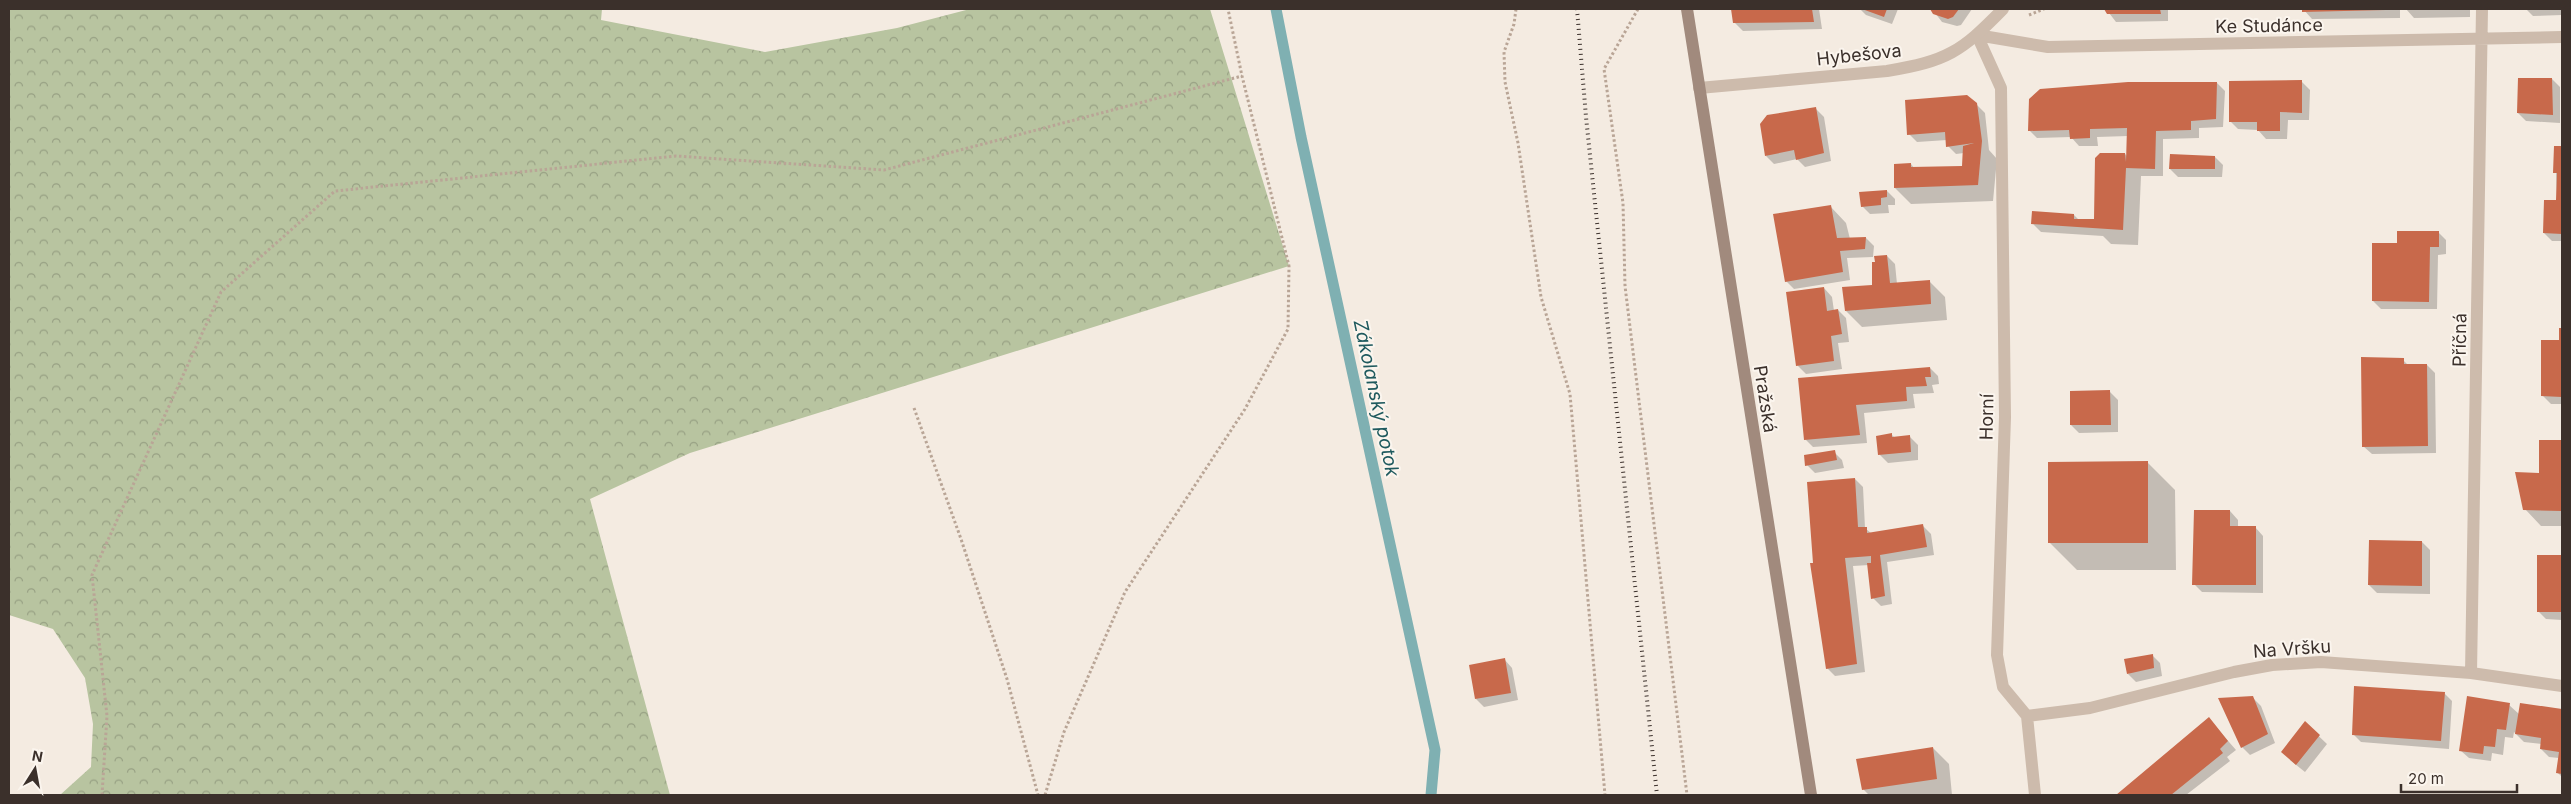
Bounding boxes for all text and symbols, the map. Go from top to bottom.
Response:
street label: Ke Studánce [2215,14,2323,37]
street label: Hybešova [1815,40,1902,69]
street label: Příčná [2449,313,2470,367]
water label: Zákolanský potok [1349,317,1405,479]
street label: Pražská [1750,364,1781,434]
street label: Horní [1976,393,1997,440]
street label: Na Vršku [2252,635,2332,662]
north arrow [10,744,60,794]
text: N [31,746,44,765]
scale bar [2401,762,2517,794]
text: 20 m [2408,769,2444,788]

